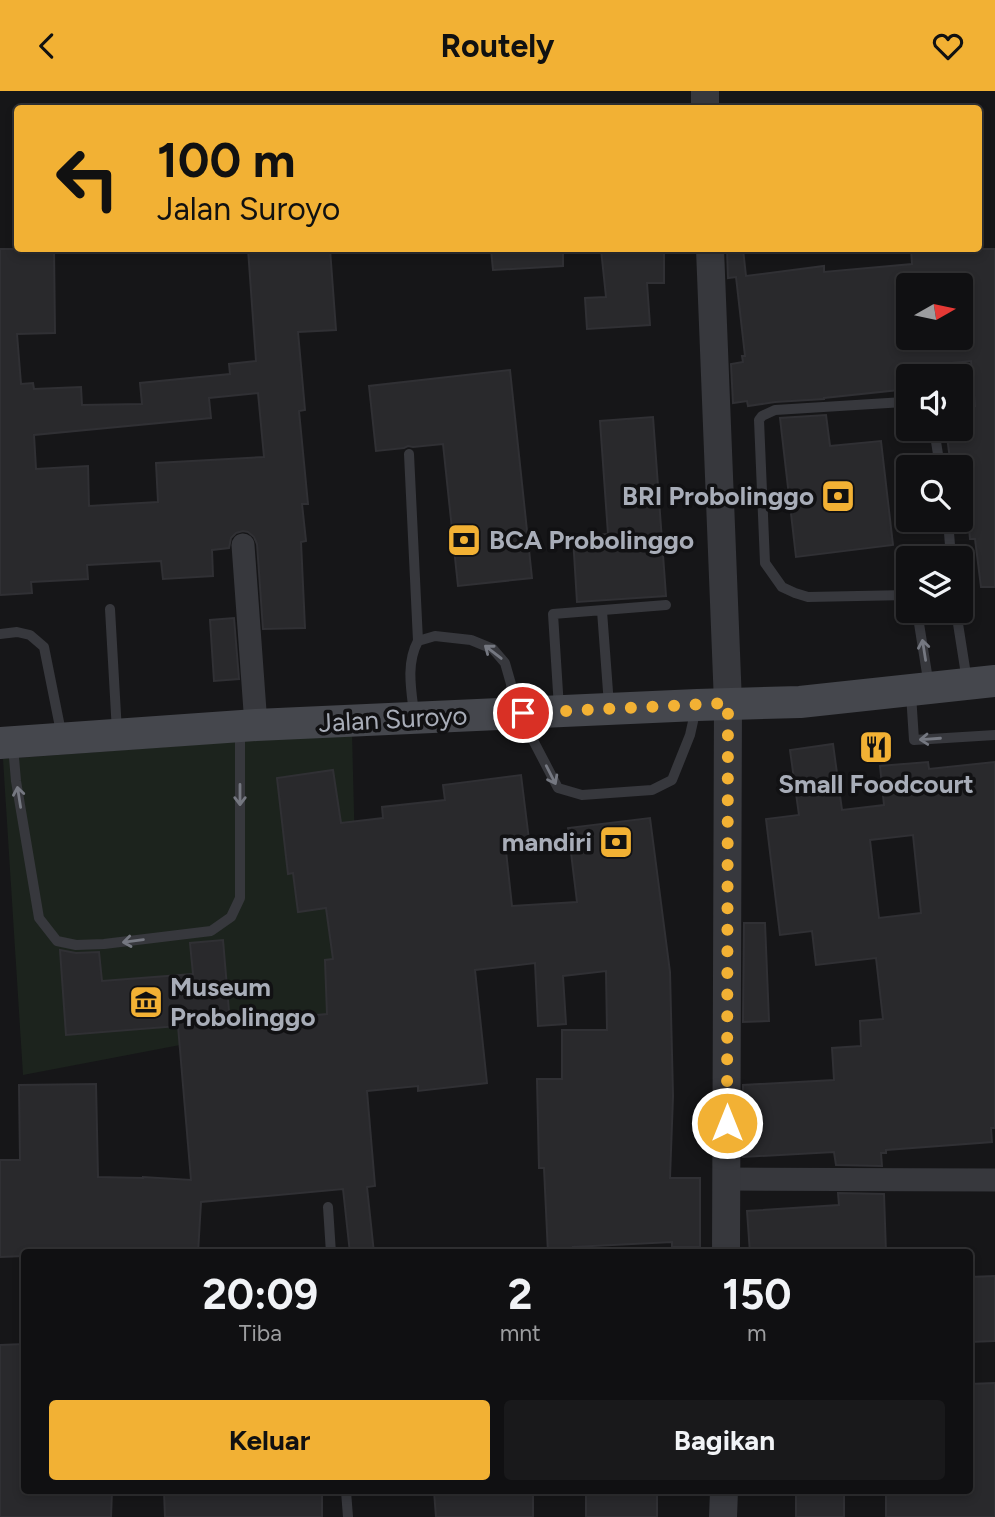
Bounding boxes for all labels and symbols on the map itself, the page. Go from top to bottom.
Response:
north arrow [896,273,973,350]
bank icon: BRI Probolinggo [819,477,857,515]
place label: BRI Probolinggo [622,480,814,512]
bank icon: BCA Probolinggo [445,521,483,559]
place label: BCA Probolinggo [489,524,694,556]
one-way arrow [917,639,930,662]
one-way arrow [483,645,502,660]
pin [493,683,553,743]
street label: Jalan Suroyo [318,699,468,739]
restaurant icon: Small Foodcourt [857,728,895,766]
one-way arrow [919,733,942,746]
one-way arrow [545,764,558,785]
place label: Small Foodcourt [778,768,974,800]
one-way arrow [233,783,247,806]
one-way arrow [12,787,25,809]
bank icon: mandiri [597,823,635,861]
place label: mandiri [502,826,592,858]
one-way arrow [122,934,144,947]
place label: Museum Probolinggo [170,971,316,1033]
museum icon: Museum Probolinggo [127,983,165,1021]
position arrow [690,1086,764,1160]

